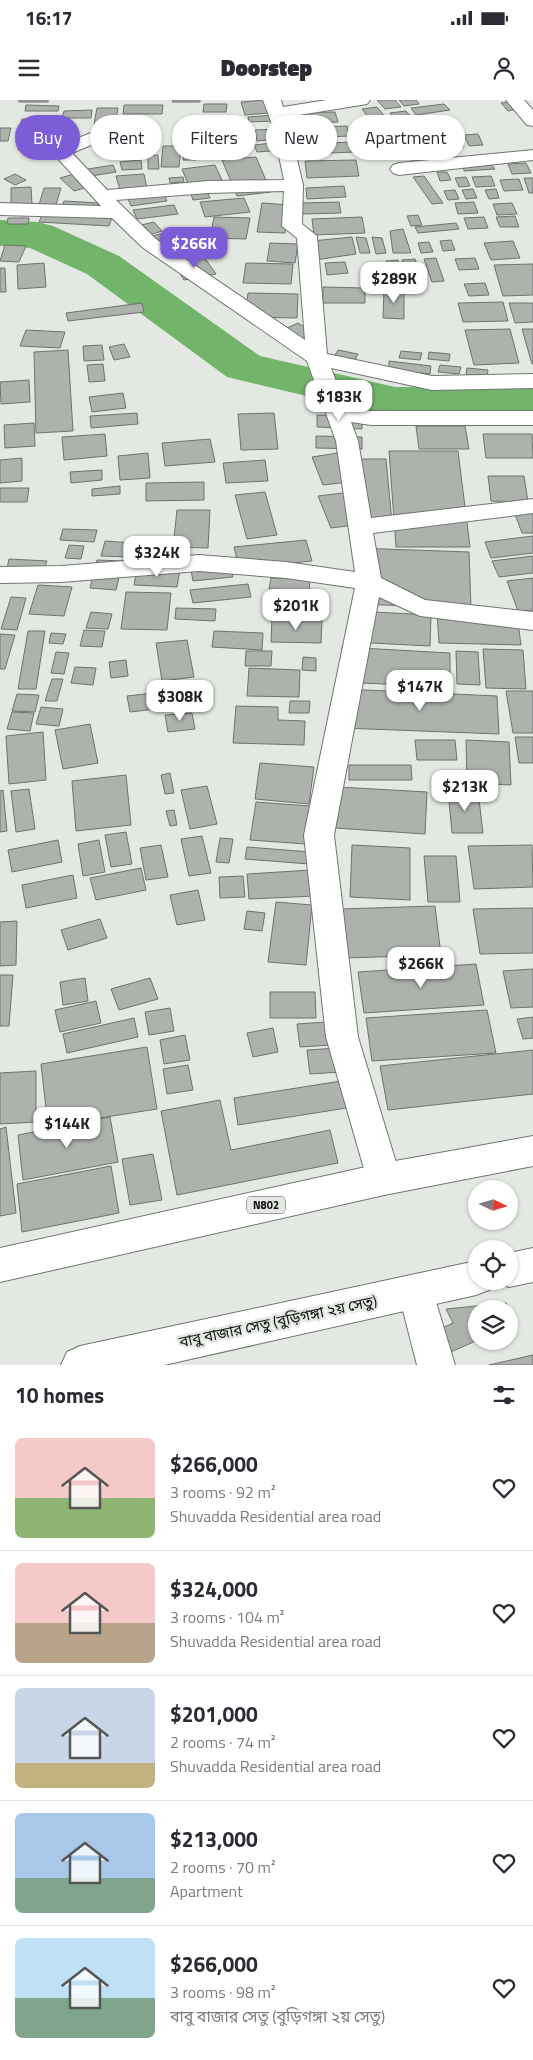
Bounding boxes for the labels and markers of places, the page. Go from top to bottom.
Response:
pin: $266K [159,226,229,269]
pin: $289K [359,262,429,304]
pin: $183K [304,380,374,422]
pin: $324K [122,536,192,578]
pin: $201K [261,588,331,631]
pin: $147K [385,670,455,712]
pin: $308K [145,680,215,722]
pin: $213K [430,770,500,812]
pin: $266K [386,946,456,989]
pin: $144K [32,1106,102,1149]

